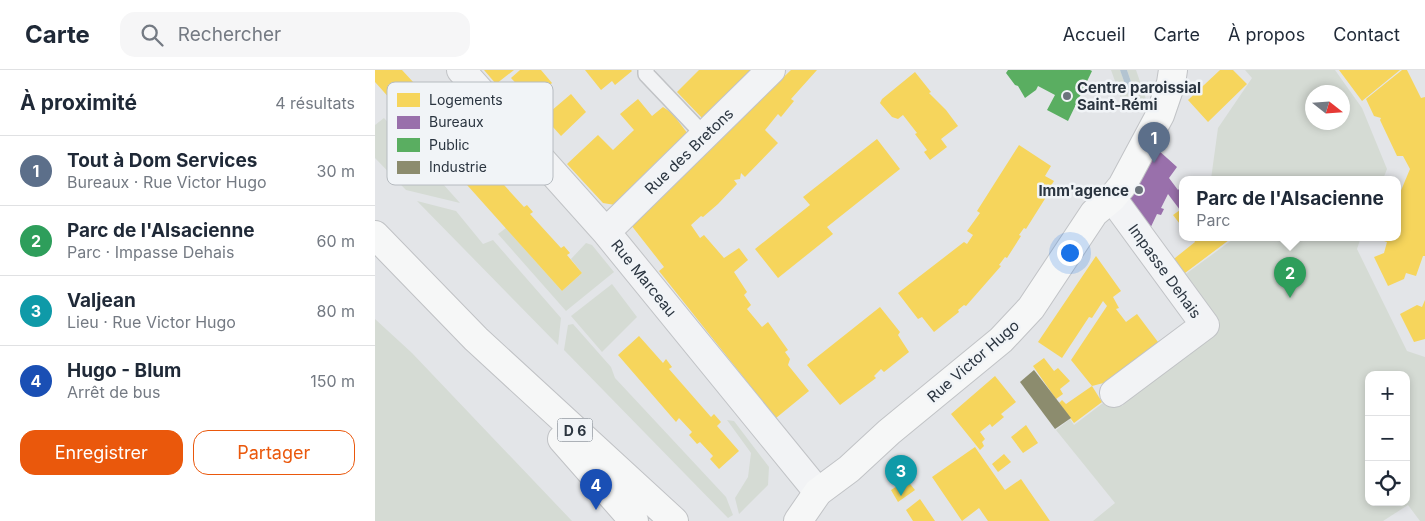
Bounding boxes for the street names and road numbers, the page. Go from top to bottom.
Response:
street label: Rue des Bretons [641,104,737,198]
street label: Impasse Dehais [1124,220,1206,322]
street label: Rue Marceau [607,236,681,320]
street label: Rue Victor Hugo [923,316,1023,406]
road number: D 6 [557,418,593,442]

